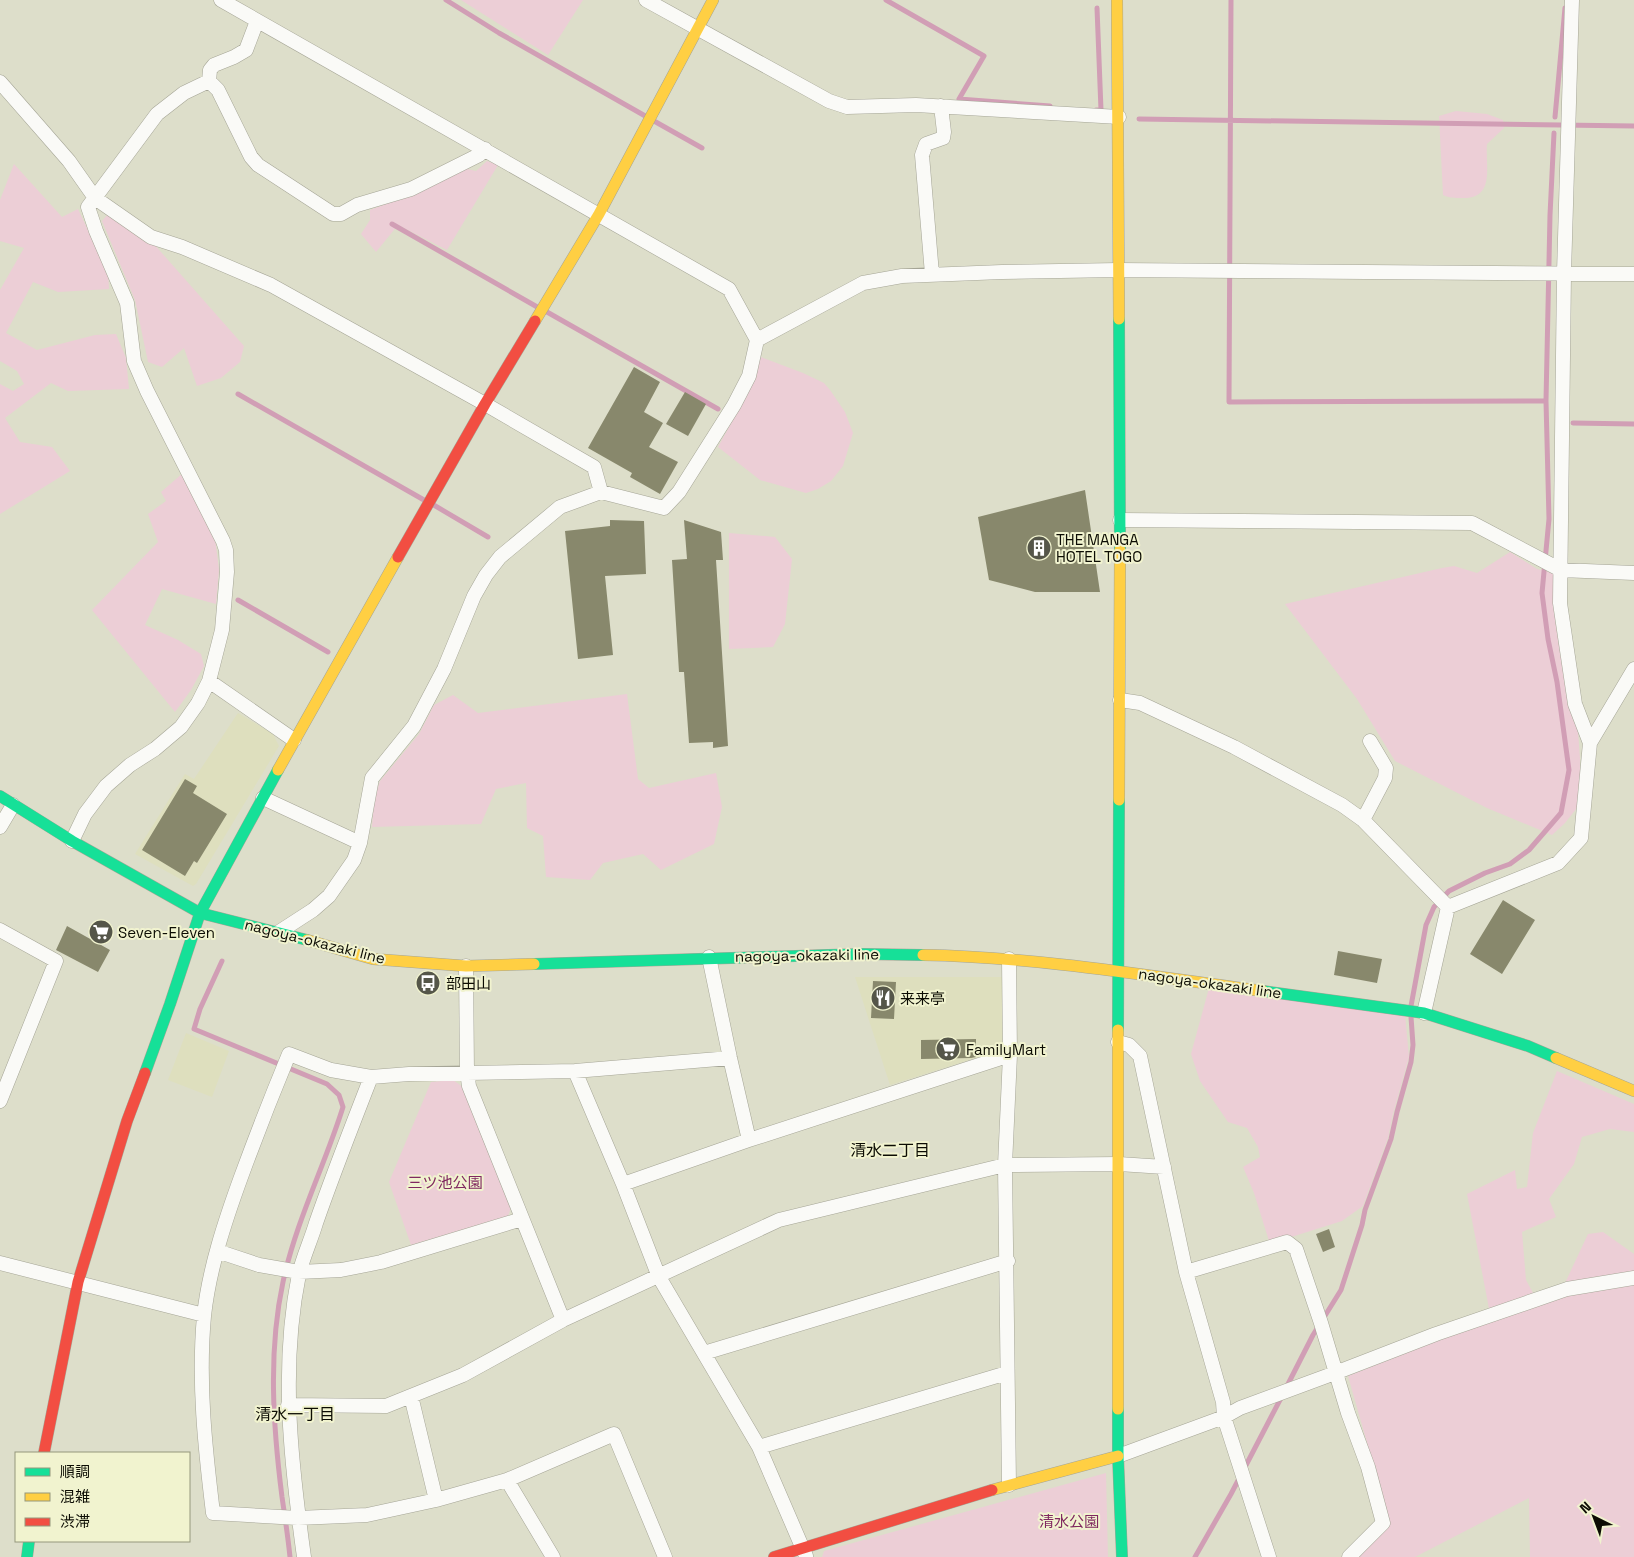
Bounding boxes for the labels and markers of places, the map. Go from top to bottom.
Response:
place label: THE MANGA HOTEL TOGO [1056,530,1142,566]
building icon: THE MANGA HOTEL TOGO [1026,535,1052,561]
supermarket icon: Seven-Eleven [88,919,114,945]
place label: Seven-Eleven [118,923,215,942]
bus stop icon: 部田山 [415,970,441,996]
place label: 部田山 [446,974,491,993]
restaurant icon: 来来亭 [870,985,896,1011]
place label: 来来亭 [900,989,945,1008]
supermarket icon: FamilyMart [935,1036,961,1062]
place label: FamilyMart [966,1040,1046,1059]

